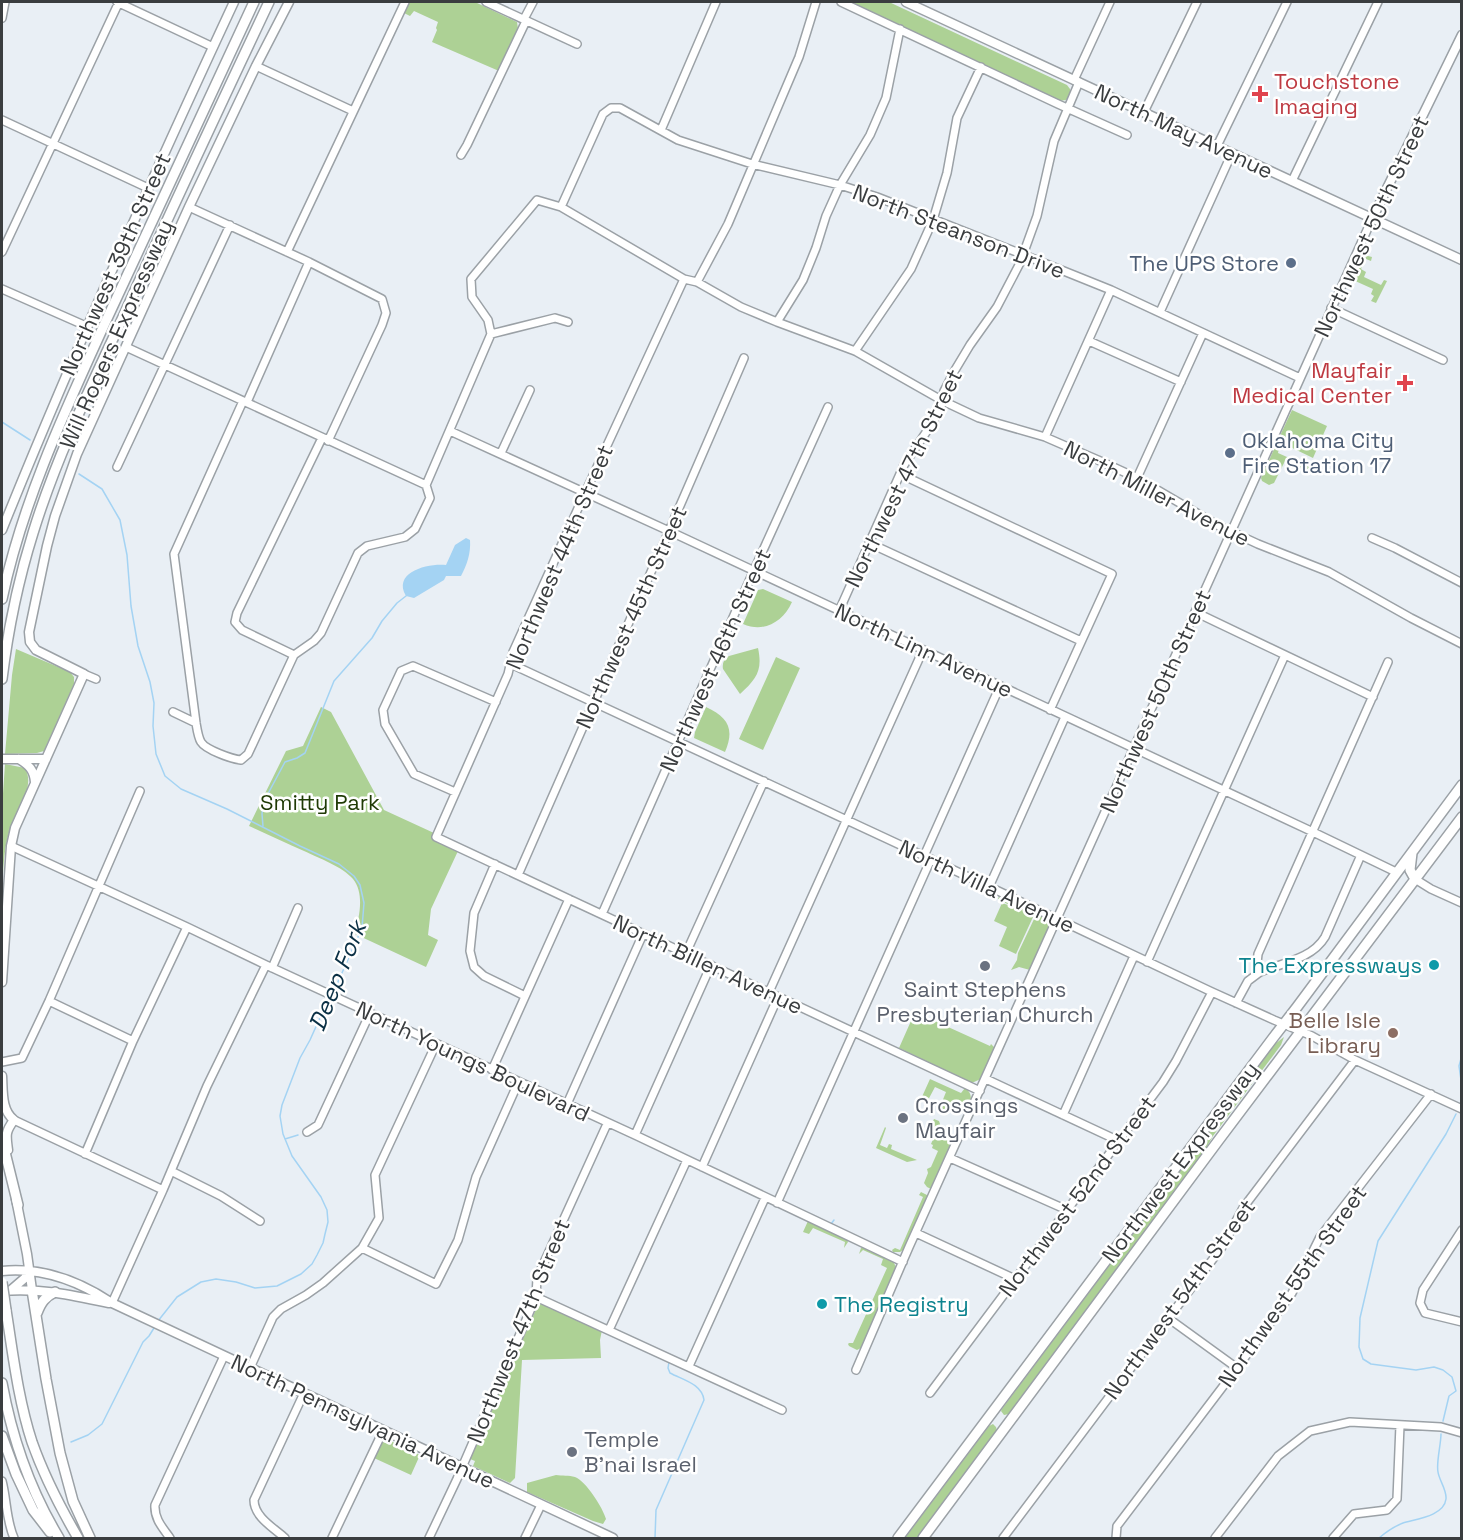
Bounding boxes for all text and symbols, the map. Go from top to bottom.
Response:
place label: Touchstone Imaging [1274,67,1400,120]
street label: North May Avenue [1090,77,1278,185]
marker: Touchstone Imaging [1251,85,1269,103]
street label: Northwest 50th Street [1307,111,1435,341]
street label: Northwest 39th Street [53,148,177,380]
street label: North Steanson Drive [849,178,1069,284]
street label: Will Rogers Expressway [53,215,179,453]
place label: The UPS Store [1129,249,1279,277]
marker: The UPS Store [1284,256,1298,270]
place label: Mayfair Medical Center [1232,356,1392,409]
street label: Northwest 47th Street [838,364,968,592]
marker: Mayfair Medical Center [1396,374,1414,392]
place label: Oklahoma City Fire Station 17 [1242,426,1394,479]
street label: North Miller Avenue [1059,434,1255,552]
street label: Northwest 44th Street [499,440,619,674]
marker: Oklahoma City Fire Station 17 [1223,446,1237,460]
street label: Northwest 45th Street [569,501,693,733]
street label: Northwest 46th Street [653,544,777,776]
street label: Northwest 50th Street [1093,585,1217,817]
street label: North Linn Avenue [831,596,1017,704]
park label: Smitty Park [260,788,380,816]
street label: North Villa Avenue [895,833,1079,939]
street label: North Billen Avenue [609,908,807,1020]
water label: Deep Fork [301,914,374,1035]
place label: The Expressways [1239,951,1422,979]
marker: The Expressways [1427,958,1441,972]
marker: Saint Stephens Presbyterian Church [978,959,992,973]
place label: Saint Stephens Presbyterian Church [876,975,1094,1028]
street label: North Youngs Boulevard [352,994,594,1128]
place label: Belle Isle Library [1289,1006,1381,1059]
marker: Belle Isle Library [1386,1026,1400,1040]
street label: Northwest Expressway [1095,1056,1265,1268]
street label: Northwest 52nd Street [992,1090,1162,1302]
place label: Crossings Mayfair [915,1091,1018,1144]
marker: Crossings Mayfair [896,1111,910,1125]
street label: Northwest 55th Street [1212,1180,1372,1392]
street label: Northwest 54th Street [1097,1193,1261,1405]
street label: Northwest 47th Street [460,1215,576,1447]
place label: The Registry [834,1290,969,1318]
marker: The Registry [815,1297,829,1311]
street label: North Pennsylvania Avenue [227,1347,499,1495]
place label: Temple B'nai Israel [584,1425,697,1478]
marker: Temple B'nai Israel [565,1445,579,1459]

